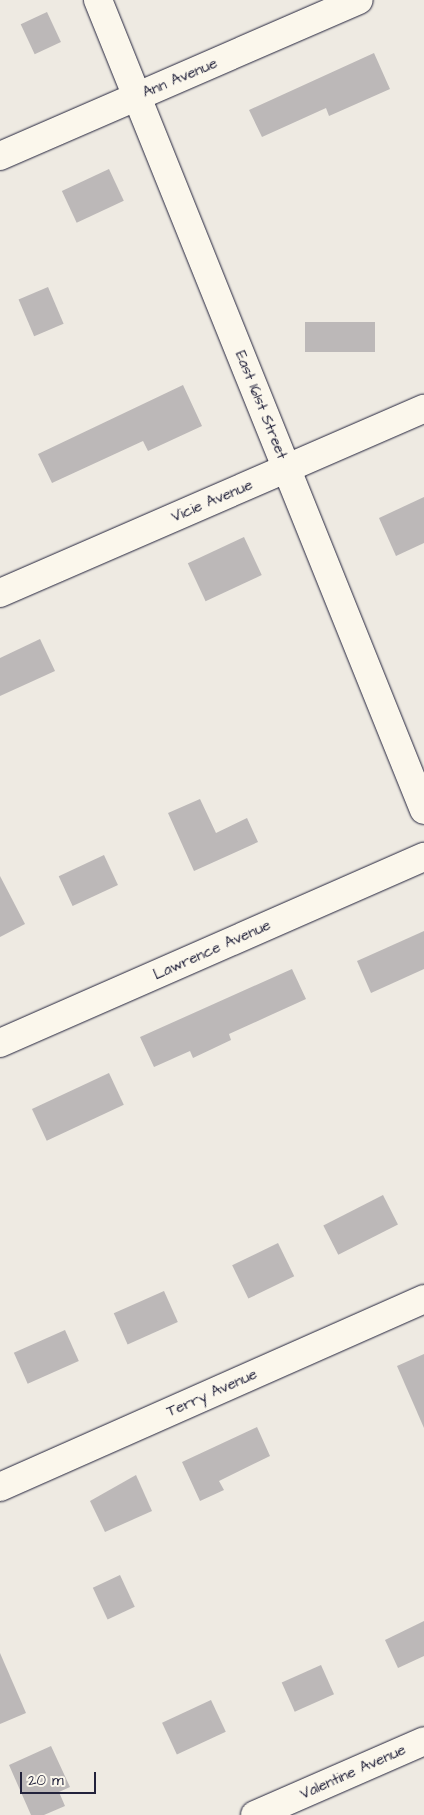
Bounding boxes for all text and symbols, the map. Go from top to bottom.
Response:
street label: Ann Avenue [140,54,220,102]
street label: East 161st Street [231,348,291,462]
street label: Vicie Avenue [169,476,255,526]
street label: Lawrence Avenue [151,916,273,984]
street label: Terry Avenue [164,1365,260,1421]
street label: Valentine Avenue [297,1741,409,1803]
scale bar [22,1762,99,1794]
text: 20 m [28,1770,64,1791]

